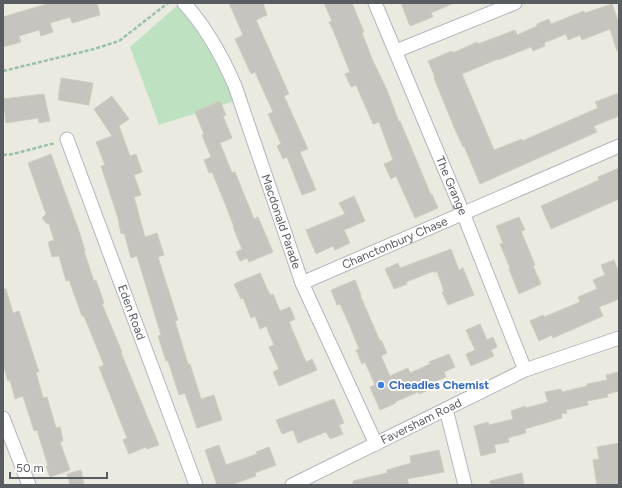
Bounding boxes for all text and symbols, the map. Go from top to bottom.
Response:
street label: The Grange [433,154,470,218]
street label: Macdonald Parade [259,172,304,271]
street label: Chanctonbury Chase [340,214,450,272]
street label: Eden Road [115,283,148,342]
place label: Cheadles Chemist [389,378,489,392]
marker: Cheadles Chemist [376,380,386,390]
street label: Faversham Road [378,395,464,447]
scale bar [10,454,107,480]
text: 50 m [16,461,44,475]

